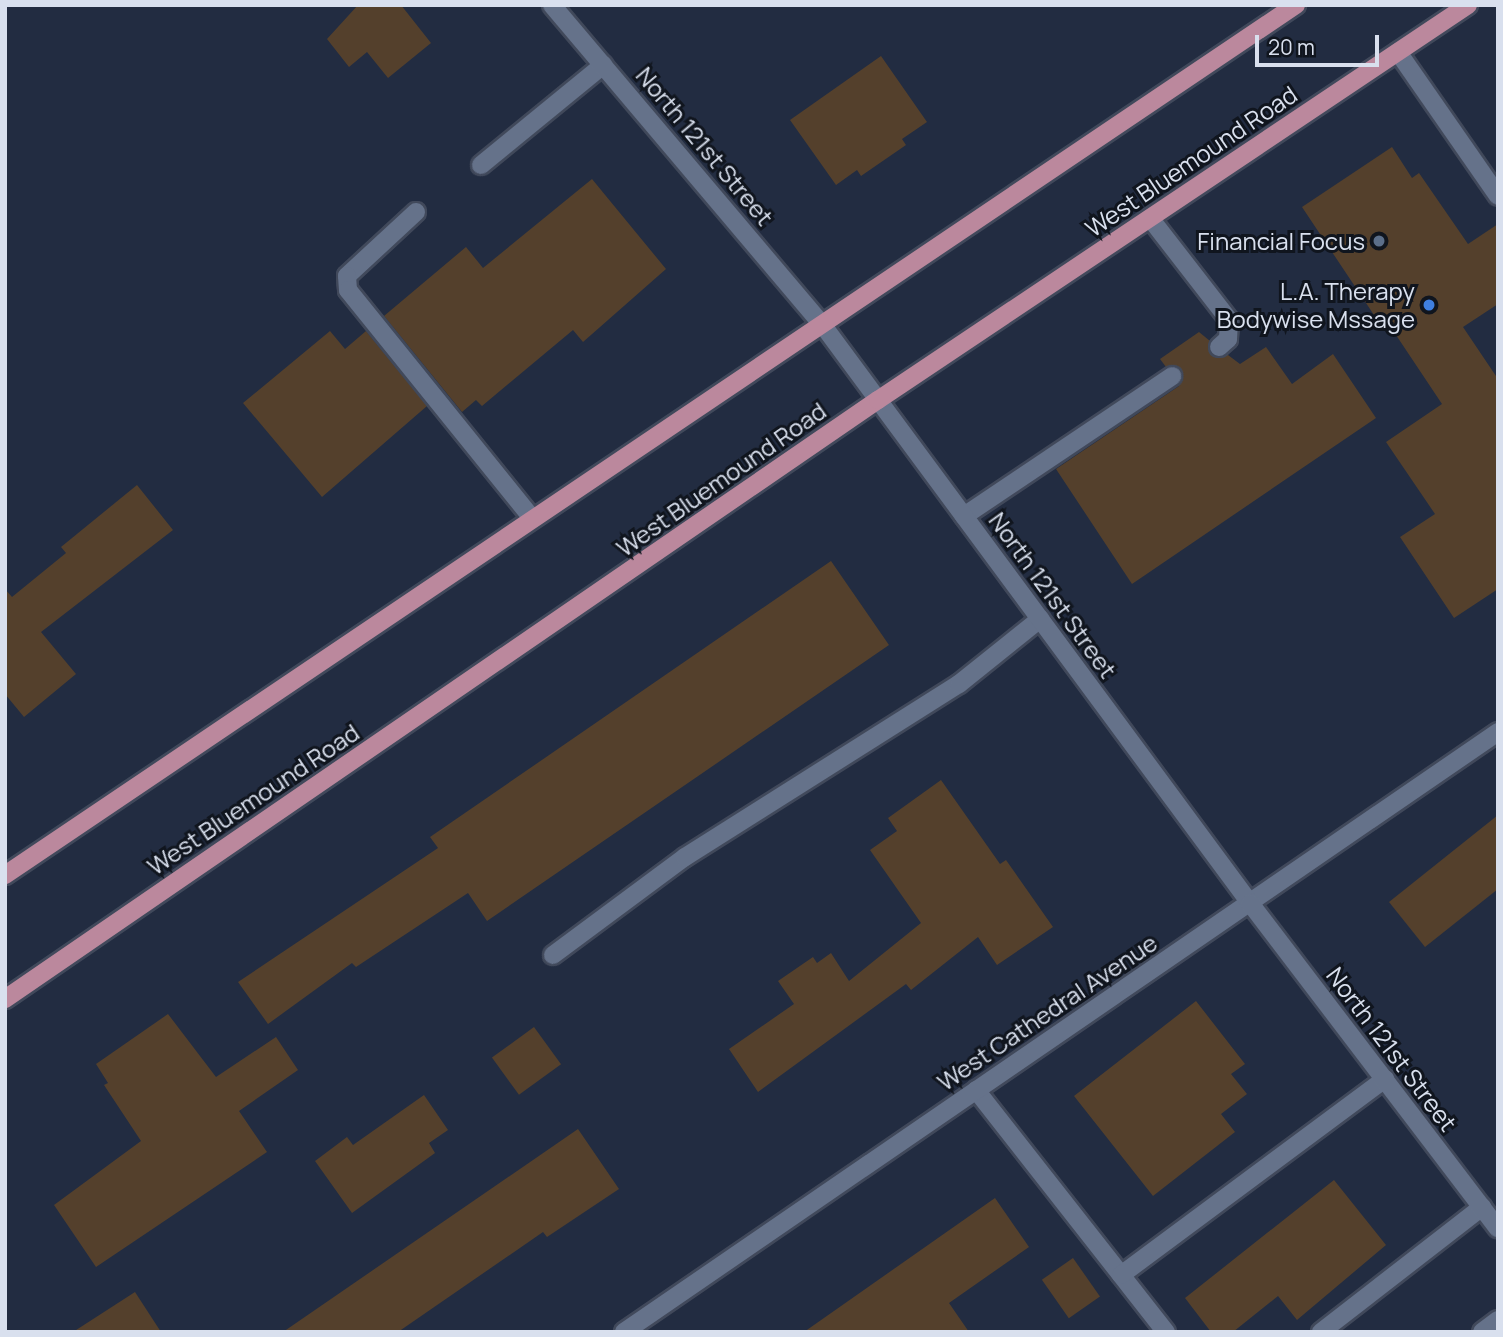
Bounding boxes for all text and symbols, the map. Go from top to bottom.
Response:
scale bar [1258,21,1382,65]
text: 20 m [1268,33,1315,61]
street label: North 121st Street [630,61,780,231]
street label: West Bluemound Road [1080,79,1302,243]
place label: Financial Focus [1197,227,1365,255]
marker: Financial Focus [1371,233,1387,249]
place label: L.A. Therapy Bodywise Mssage [1217,277,1415,333]
marker: L.A. Therapy Bodywise Mssage [1421,297,1437,313]
street label: West Bluemound Road [611,396,831,562]
street label: North 121st Street [983,507,1123,683]
street label: West Bluemound Road [142,717,364,881]
street label: West Cathedral Avenue [932,928,1162,1096]
street label: North 121st Street [1321,961,1463,1137]

